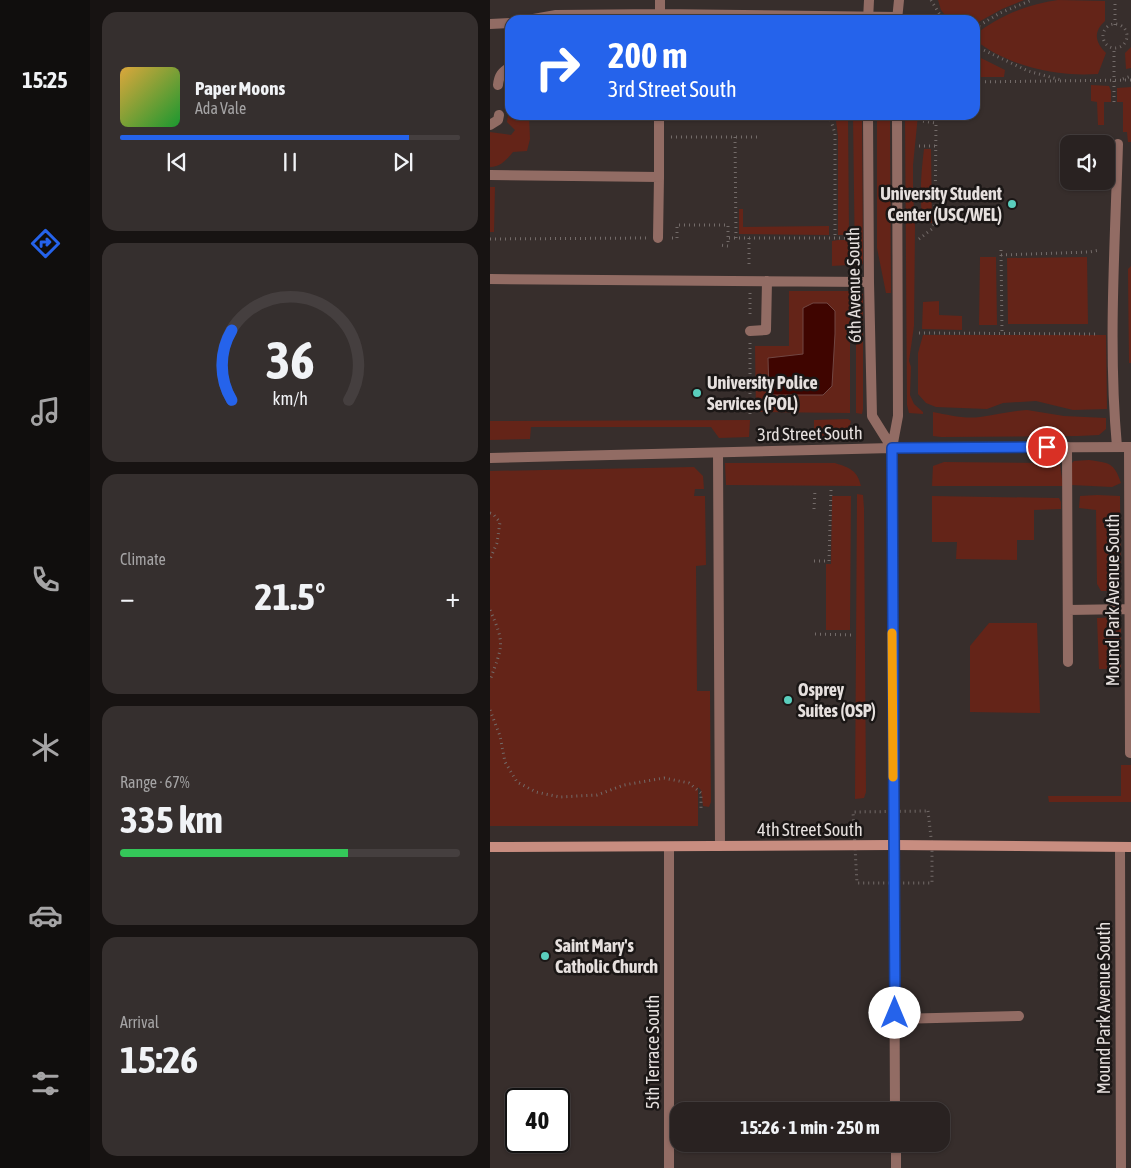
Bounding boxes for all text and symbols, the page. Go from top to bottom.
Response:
icon: right [525,35,590,100]
text: 200 m [608,35,687,75]
text: 15:25 [22,67,68,93]
text: 3rd Street South [608,76,737,102]
text: Paper Moons [195,77,285,99]
text: Ada Vale [195,99,246,117]
map controls [1060,135,1115,190]
button: sound [1060,135,1115,190]
icon: previous [163,148,191,176]
icon: pause [276,148,304,176]
icon: next [389,148,417,176]
place label: University Student Center (USC/WEL) [880,183,1003,225]
marker: University Student Center (USC/WEL) [1006,198,1018,210]
icon: directions [28,226,63,261]
street label: 6th Avenue South [842,227,865,343]
text: 36 [266,330,314,390]
place label: University Police Services (POL) [707,372,818,414]
marker: University Police Services (POL) [691,387,703,399]
text: km/h [272,388,308,409]
icon: music [28,394,63,429]
street label: 3rd Street South [757,422,863,445]
pin [1026,426,1068,468]
icon: arrive [1033,433,1061,461]
street label: Mound Park Avenue South [1102,514,1123,686]
text: Climate [120,550,166,568]
icon: phone [28,562,63,597]
text: 21.5° [255,575,325,618]
text: − [120,581,135,613]
text: + [445,581,460,613]
place label: Osprey Suites (OSP) [798,679,876,721]
marker: Osprey Suites (OSP) [782,694,794,706]
icon: climate [28,730,63,765]
text: Range · 67% [120,773,190,791]
text: 335 km [120,798,223,841]
street label: 4th Street South [757,819,863,840]
icon: car [28,898,63,933]
street label: Mound Park Avenue South [1093,922,1114,1094]
place label: Saint Mary's Catholic Church [555,935,658,977]
marker: Saint Mary's Catholic Church [539,950,551,962]
position arrow [868,986,920,1038]
street label: 5th Terrace South [642,995,663,1109]
text: Arrival [120,1013,159,1031]
text: 15:26 [120,1038,198,1081]
icon: filters [28,1066,63,1101]
speed limit sign: 40 [505,1088,570,1153]
text: 15:26 · 1 min · 250 m [740,1116,880,1138]

